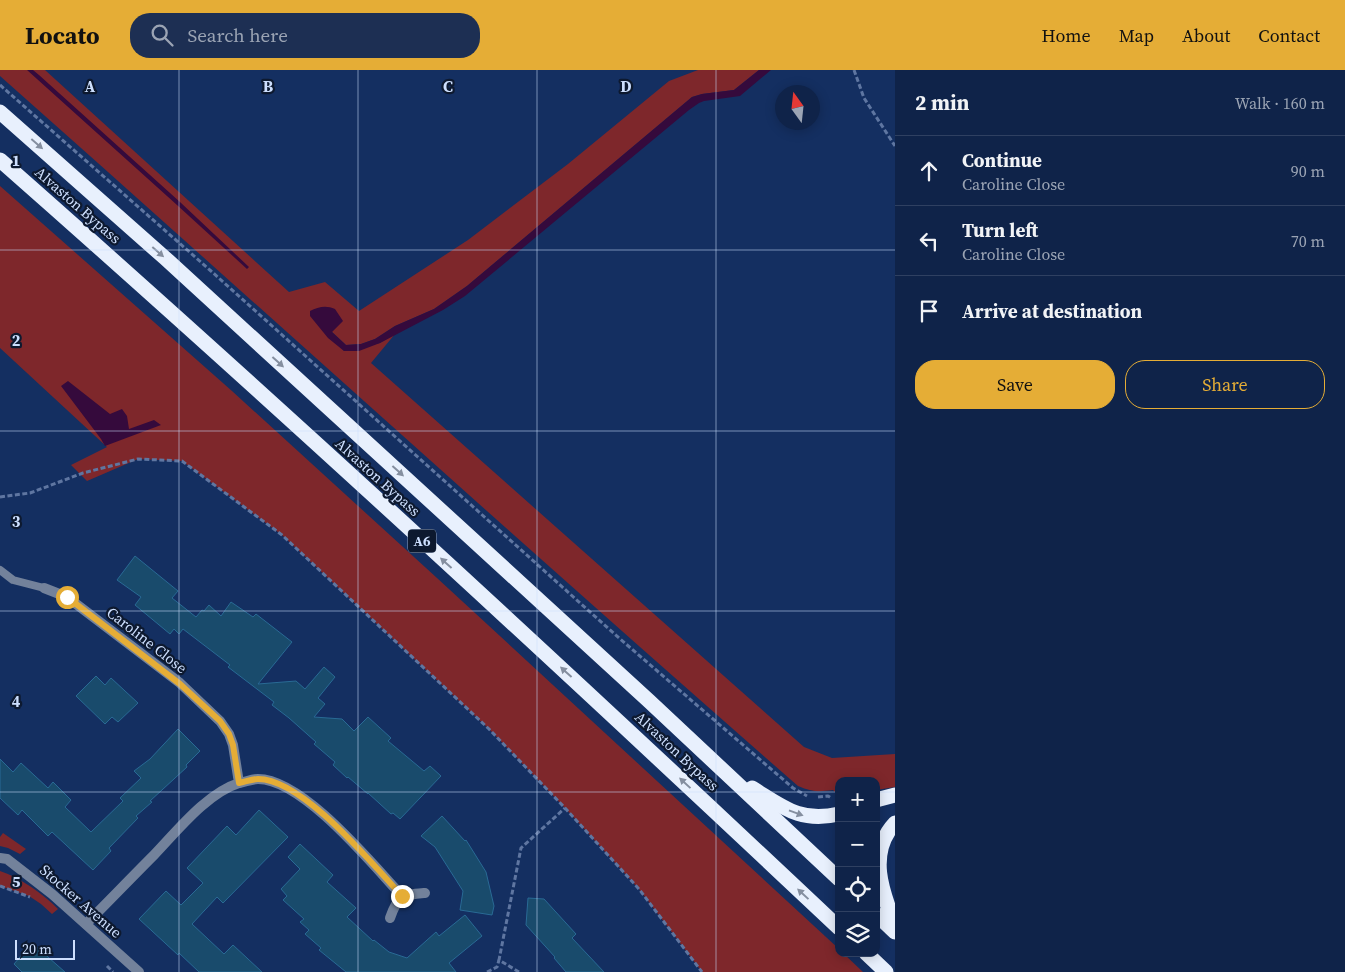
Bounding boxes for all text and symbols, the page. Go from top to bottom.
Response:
search box [130,13,480,58]
text: Locato [25,19,100,52]
icon: search [148,21,176,49]
text: Search here [188,22,288,48]
text: Home [1042,23,1091,48]
text: Map [1119,23,1154,48]
text: About [1182,23,1230,48]
text: Contact [1258,23,1320,48]
text: A [85,75,96,97]
text: B [263,75,274,97]
text: C [443,75,453,97]
text: D [620,75,632,97]
north arrow [775,85,820,130]
text: 2 min [915,88,970,117]
text: Walk · 160 m [1235,92,1325,114]
one-way arrow [30,139,43,150]
text: Continue [962,147,1042,173]
text: 1 [12,149,20,171]
icon: ahead [915,157,943,185]
text: 90 m [1291,160,1325,182]
street label: Alvaston Bypass [30,162,126,248]
text: Caroline Close [962,173,1065,195]
text: Turn left [962,217,1038,243]
icon: left [915,227,943,255]
text: 70 m [1291,230,1325,252]
text: Caroline Close [962,243,1065,265]
one-way arrow [152,246,164,258]
icon: arrive [915,297,943,325]
text: Arrive at destination [962,298,1142,324]
text: 2 [12,329,21,351]
one-way arrow [272,356,284,368]
button: Save [915,360,1115,409]
button: Share [1125,360,1325,409]
street label: Alvaston Bypass [331,433,425,521]
one-way arrow [392,465,404,477]
text: 3 [12,510,21,532]
road number: A6 [408,530,436,552]
one-way arrow [440,557,452,569]
route start [56,586,79,609]
street label: Caroline Close [102,602,192,678]
one-way arrow [559,667,572,678]
text: 4 [12,690,21,712]
street label: Alvaston Bypass [630,707,724,795]
one-way arrow [679,777,691,789]
map controls [835,777,880,957]
button: + [835,777,880,822]
one-way arrow [788,810,803,817]
button: − [835,822,880,867]
street label: Stocker Avenue [35,859,127,943]
button: locate [835,867,880,912]
text: 5 [12,870,21,892]
route end [391,885,414,908]
one-way arrow [798,888,810,900]
button: layers [835,912,880,957]
scale bar [15,937,75,960]
text: 20 m [22,939,52,959]

